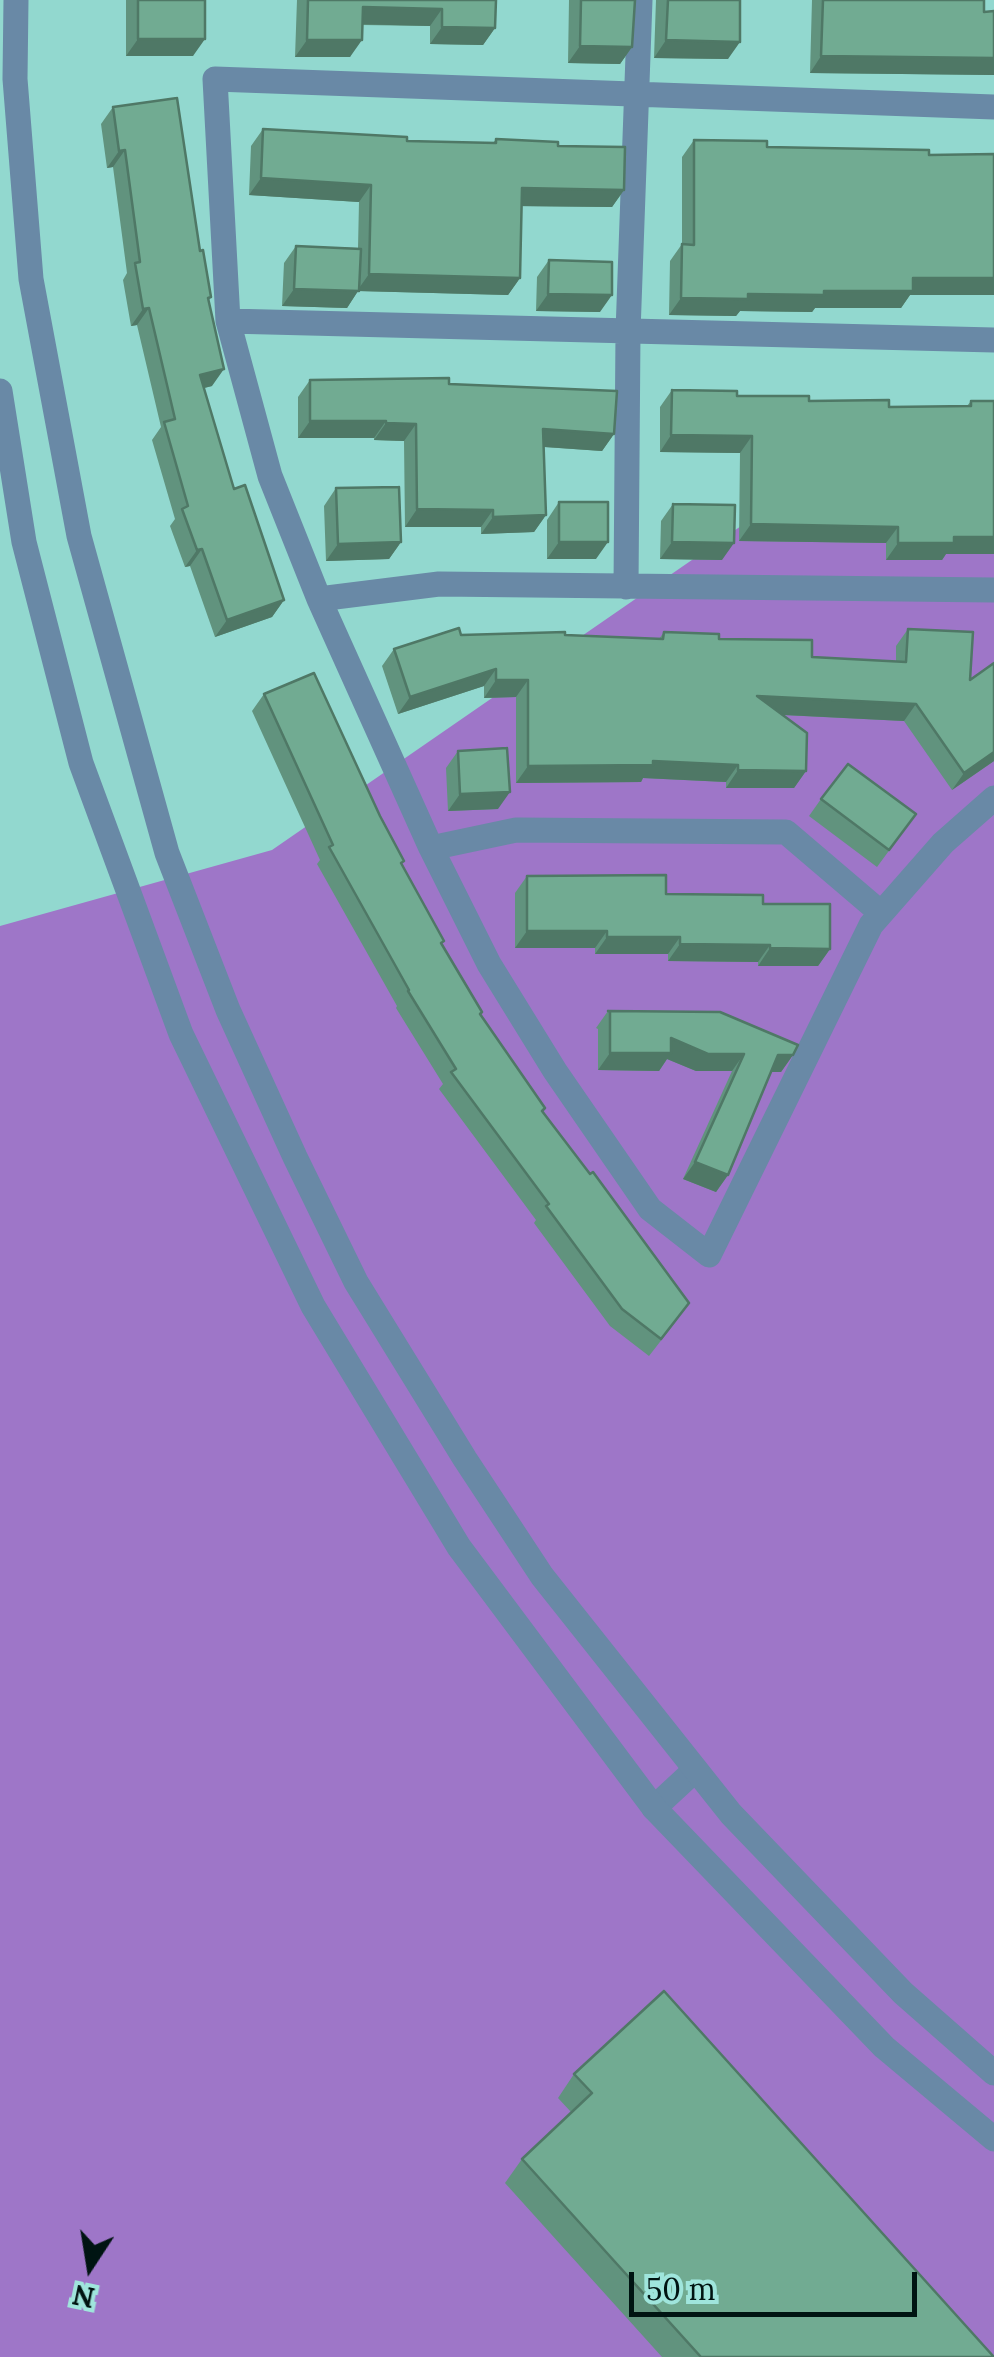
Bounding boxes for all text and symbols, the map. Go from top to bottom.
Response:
north arrow [40,2217,140,2317]
scale bar [634,2252,922,2314]
text: 50 m [646,2270,716,2308]
text: N [69,2276,98,2316]

